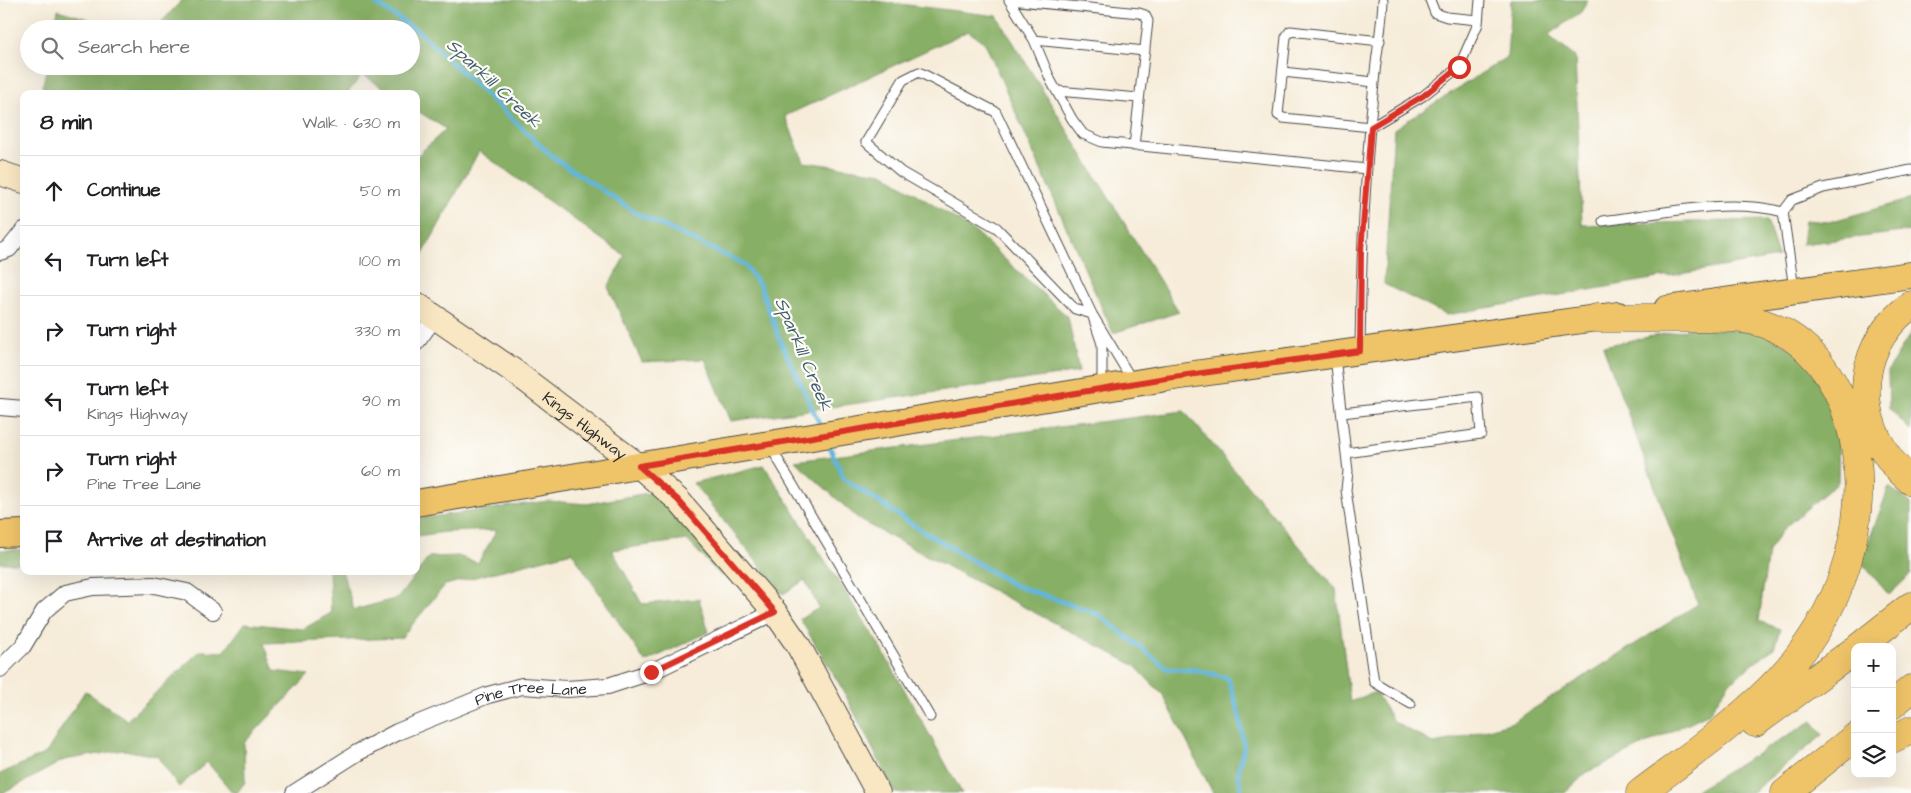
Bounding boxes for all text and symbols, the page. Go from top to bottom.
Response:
search box [20,20,420,75]
water label: Sparkill Creek [441,33,547,134]
icon: search [38,34,66,62]
text: Search here [78,34,190,61]
route start [1448,56,1471,79]
text: 8 min [40,108,92,137]
text: Walk · 630 m [302,112,400,134]
icon: ahead [40,177,68,205]
text: Continue [87,177,161,204]
text: 50 m [360,180,400,202]
icon: left [40,247,68,275]
text: Turn left [87,247,168,274]
text: 100 m [359,250,400,272]
water label: Sparkill Creek [768,294,839,415]
icon: right [40,317,68,345]
text: Turn right [87,317,176,344]
text: 330 m [355,320,400,342]
text: Turn left [87,376,168,403]
icon: left [40,387,68,415]
street label: Kings Highway [538,387,631,466]
text: 90 m [362,390,400,412]
text: Kings Highway [87,403,188,425]
text: Turn right [87,446,176,473]
icon: right [40,457,68,485]
text: 60 m [361,460,400,482]
text: Pine Tree Lane [87,473,201,495]
icon: arrive [40,527,68,555]
text: Arrive at destination [87,527,266,554]
map controls [1851,643,1896,778]
button: + [1851,643,1896,688]
route end [640,661,663,684]
street label: Pine Tree Lane [471,676,588,711]
button: − [1851,688,1896,733]
button: layers [1851,733,1896,778]

